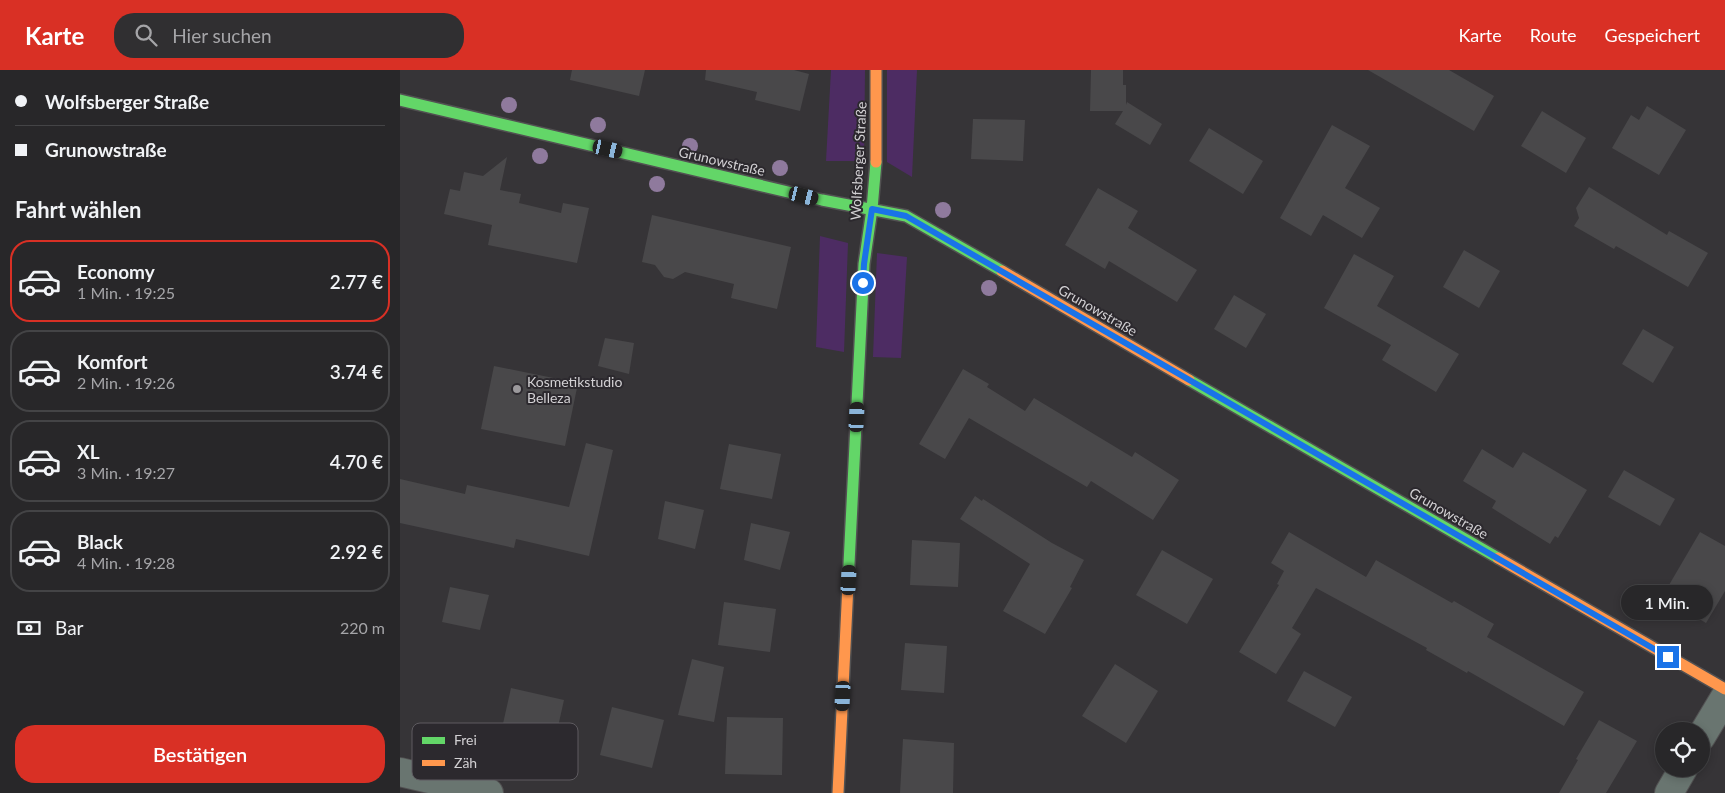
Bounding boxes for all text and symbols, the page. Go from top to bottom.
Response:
search box [114,13,464,58]
text: Karte [25,21,84,50]
icon: search [132,21,160,49]
text: Hier suchen [172,24,272,47]
text: Karte [1458,24,1502,46]
text: Route [1530,24,1577,46]
text: Gespeichert [1605,24,1700,46]
text: Wolfsberger Straße [45,90,209,113]
street label: Wolfsberger Straße [846,101,870,221]
text: Grunowstraße [45,138,167,161]
car [591,138,624,160]
street label: Grunowstraße [677,143,767,179]
car [787,185,820,207]
text: Fahrt wählen [15,196,142,223]
icon: car [17,259,62,304]
text: Economy [77,260,155,283]
text: 2.77 € [330,270,383,293]
route start [852,272,874,294]
street label: Grunowstraße [1056,281,1140,339]
text: 1 Min. · 19:25 [77,283,175,302]
icon: car [17,349,62,394]
text: Komfort [77,350,148,373]
text: 3.74 € [330,360,383,383]
text: 2 Min. · 19:26 [77,373,175,392]
place label: Kosmetikstudio Belleza [527,373,622,406]
marker: Kosmetikstudio Belleza [511,383,523,395]
car [848,402,865,432]
icon: car [17,439,62,484]
text: XL [77,440,100,463]
text: 4.70 € [330,450,383,473]
text: 3 Min. · 19:27 [77,463,175,482]
street label: Grunowstraße [1407,484,1491,542]
icon: car [17,529,62,574]
text: Black [77,530,123,553]
text: 2.92 € [330,540,383,563]
text: 4 Min. · 19:28 [77,553,175,572]
car [840,565,857,595]
callout: 1 Min. [1622,584,1714,620]
text: 1 Min. [1645,593,1689,612]
icon: cash [15,614,43,642]
text: Bar [55,616,84,639]
text: 220 m [340,618,385,637]
route end [1657,646,1679,668]
car [834,681,851,711]
map controls [1655,722,1710,777]
button: locate [1655,722,1710,777]
legend [412,723,578,780]
button: Bestätigen [15,725,385,783]
text: Frei [454,731,477,748]
text: Zäh [454,754,477,771]

